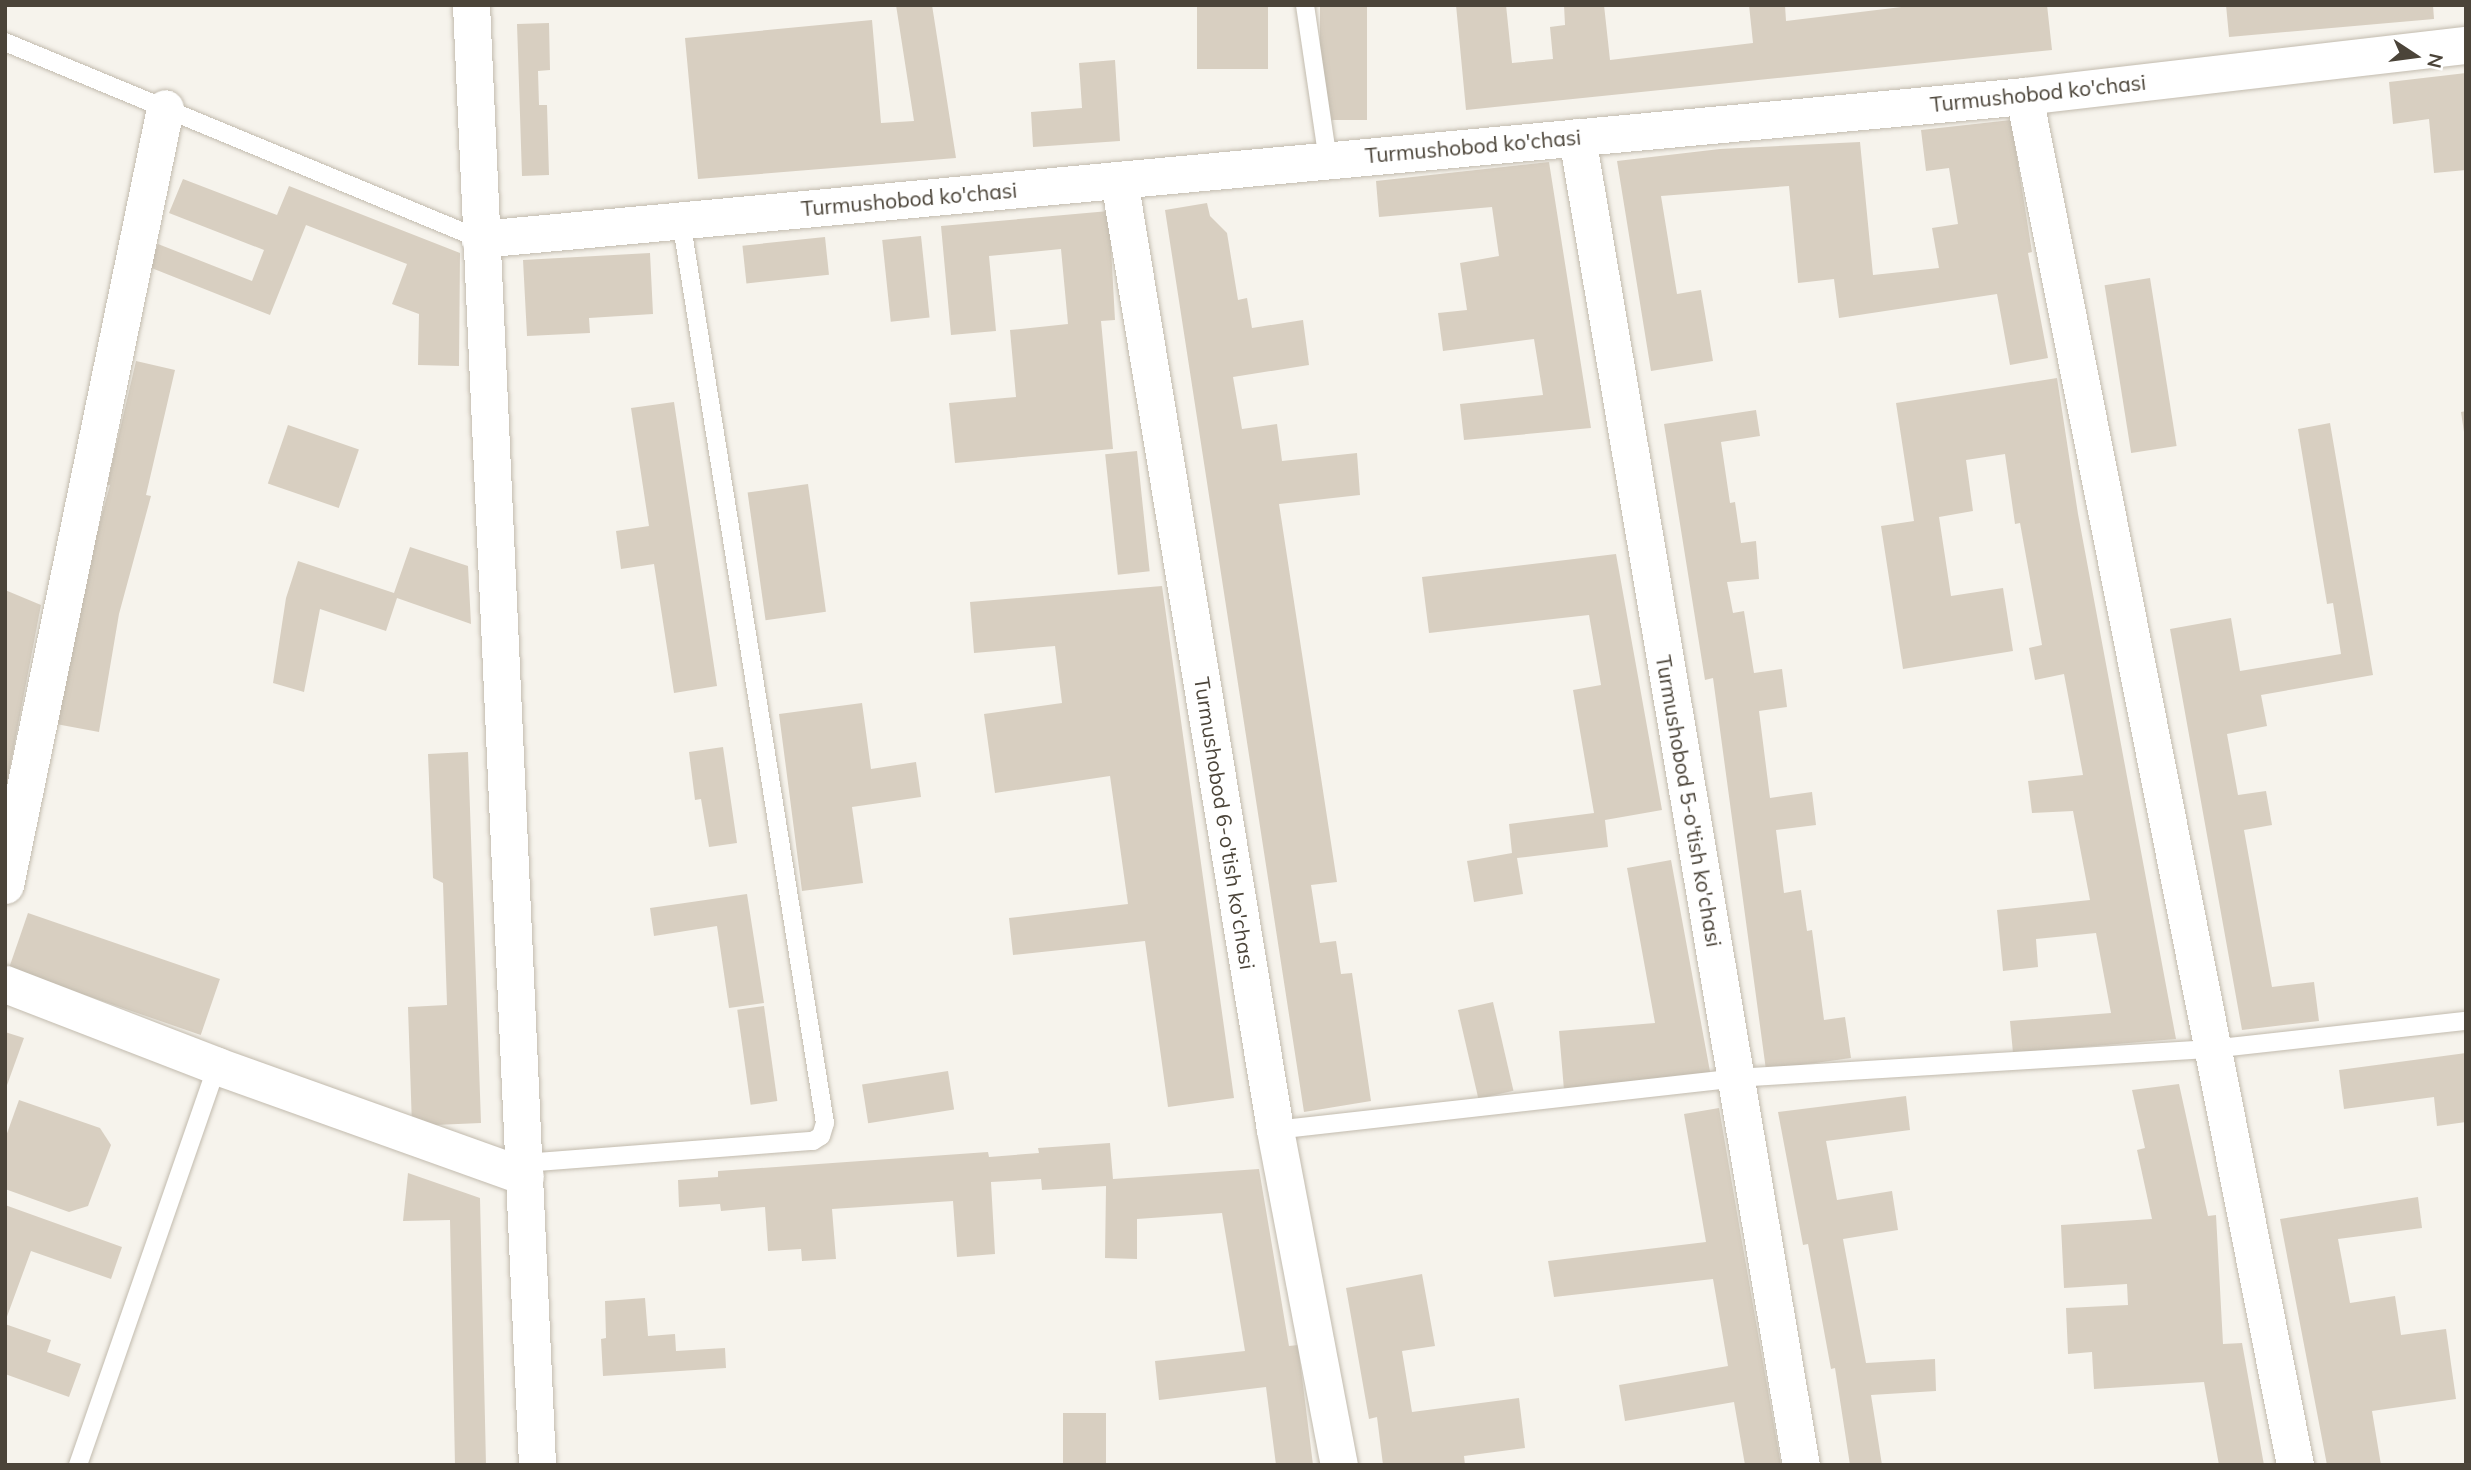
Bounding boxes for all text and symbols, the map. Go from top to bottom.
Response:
north arrow [2380,21,2450,91]
text: N [2422,51,2449,70]
street label: Turmushobod ko'chasi [1929,69,2147,117]
street label: Turmushobod ko'chasi [1364,124,1582,168]
street label: Turmushobod ko'chasi [800,177,1018,221]
street label: Turmushobod 5-o'tish ko'chasi [1651,653,1727,949]
street label: Turmushobod 6-o'tish ko'chasi [1189,675,1261,971]

